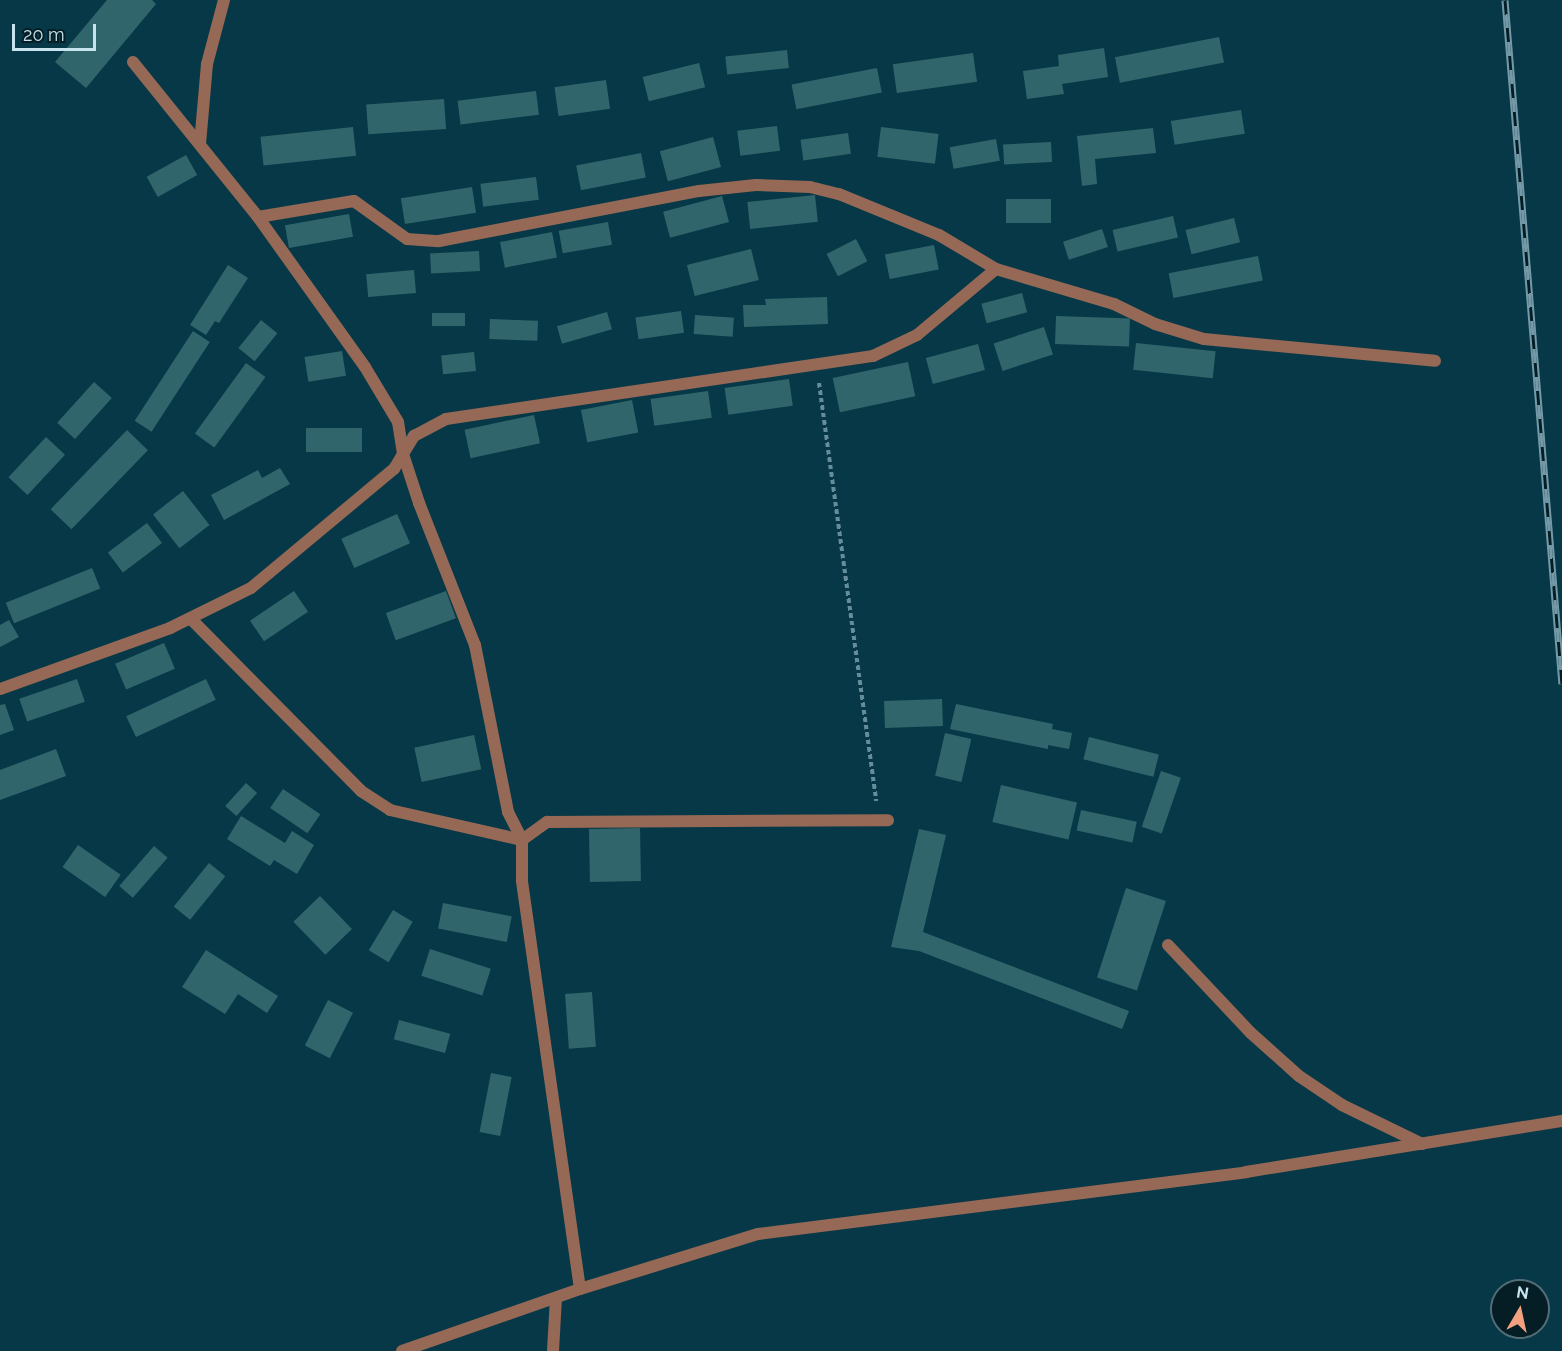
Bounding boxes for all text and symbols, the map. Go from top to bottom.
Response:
scale bar [15,12,99,50]
text: 20 m [23,24,65,45]
north arrow [1490,1279,1550,1339]
text: N [1515,1282,1530,1303]

